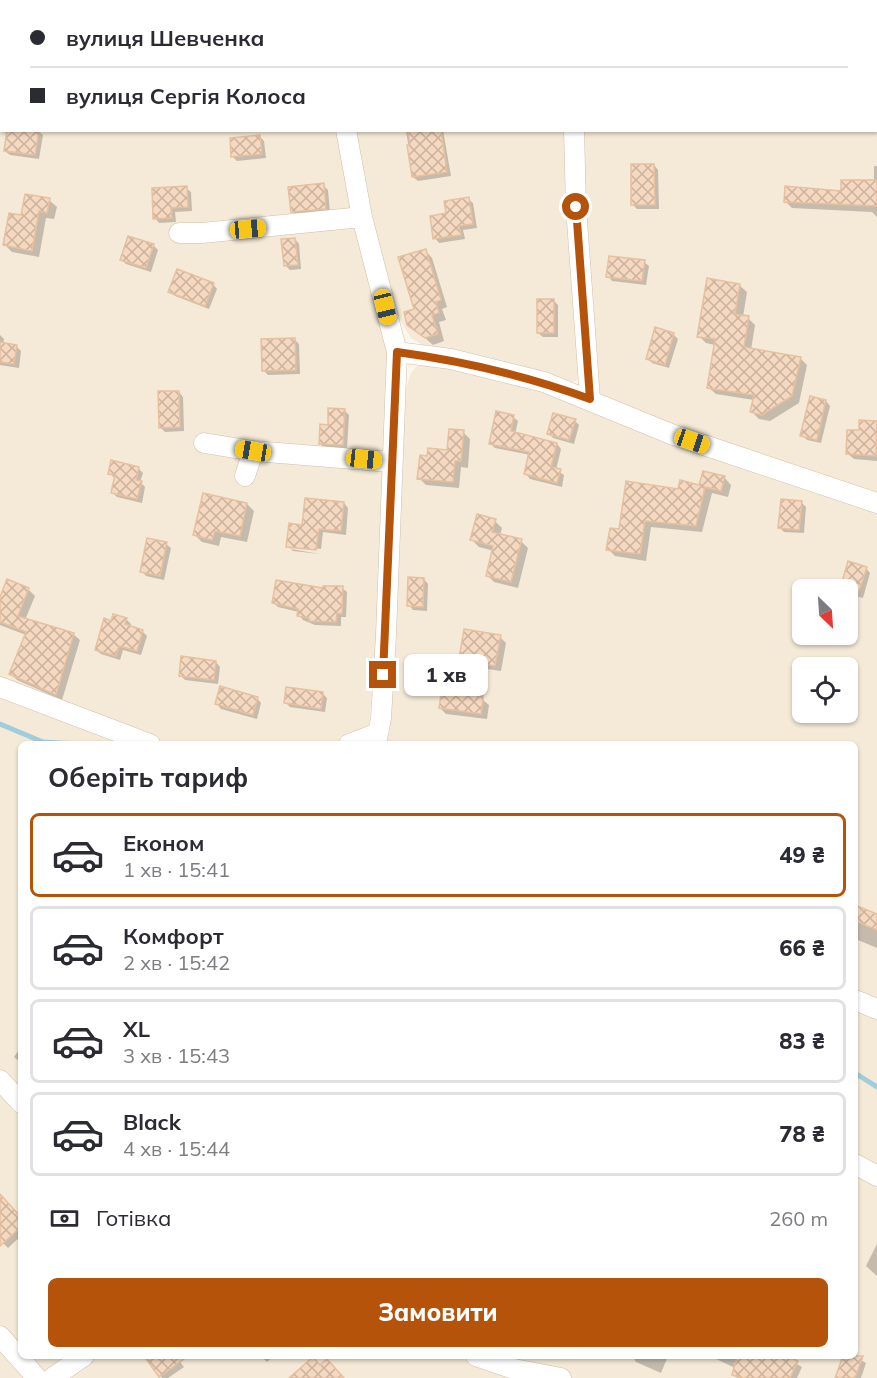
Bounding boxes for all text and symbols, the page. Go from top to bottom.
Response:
text: вулиця Шевченка [66,24,264,52]
text: вулиця Сергія Колоса [66,82,306,110]
route start [562,193,589,220]
car [229,218,267,240]
car [372,287,398,327]
car [672,427,712,455]
car [234,439,272,463]
car [345,448,383,470]
north arrow [792,579,858,645]
map controls [792,579,858,723]
callout: 1 хв [404,654,488,696]
button: locate [792,657,858,723]
route end [369,661,396,688]
text: 1 хв [426,662,466,687]
text: Оберіть тариф [48,760,248,794]
icon: car [51,828,105,882]
text: Економ [123,829,204,857]
text: 49 ₴ [779,841,825,869]
text: 1 хв · 15:41 [123,857,230,882]
icon: car [51,921,105,975]
text: Комфорт [123,922,224,950]
text: 66 ₴ [779,934,825,962]
text: 2 хв · 15:42 [123,950,230,975]
icon: car [51,1014,105,1068]
text: XL [123,1015,150,1043]
text: 83 ₴ [779,1027,825,1055]
text: 3 хв · 15:43 [123,1043,230,1068]
icon: car [51,1107,105,1161]
text: Black [123,1108,181,1136]
text: 78 ₴ [779,1120,825,1148]
text: 4 хв · 15:44 [123,1136,230,1161]
icon: cash [48,1202,81,1235]
text: Готівка [96,1204,171,1232]
text: 260 m [769,1206,828,1231]
button: Замовити [48,1278,828,1347]

